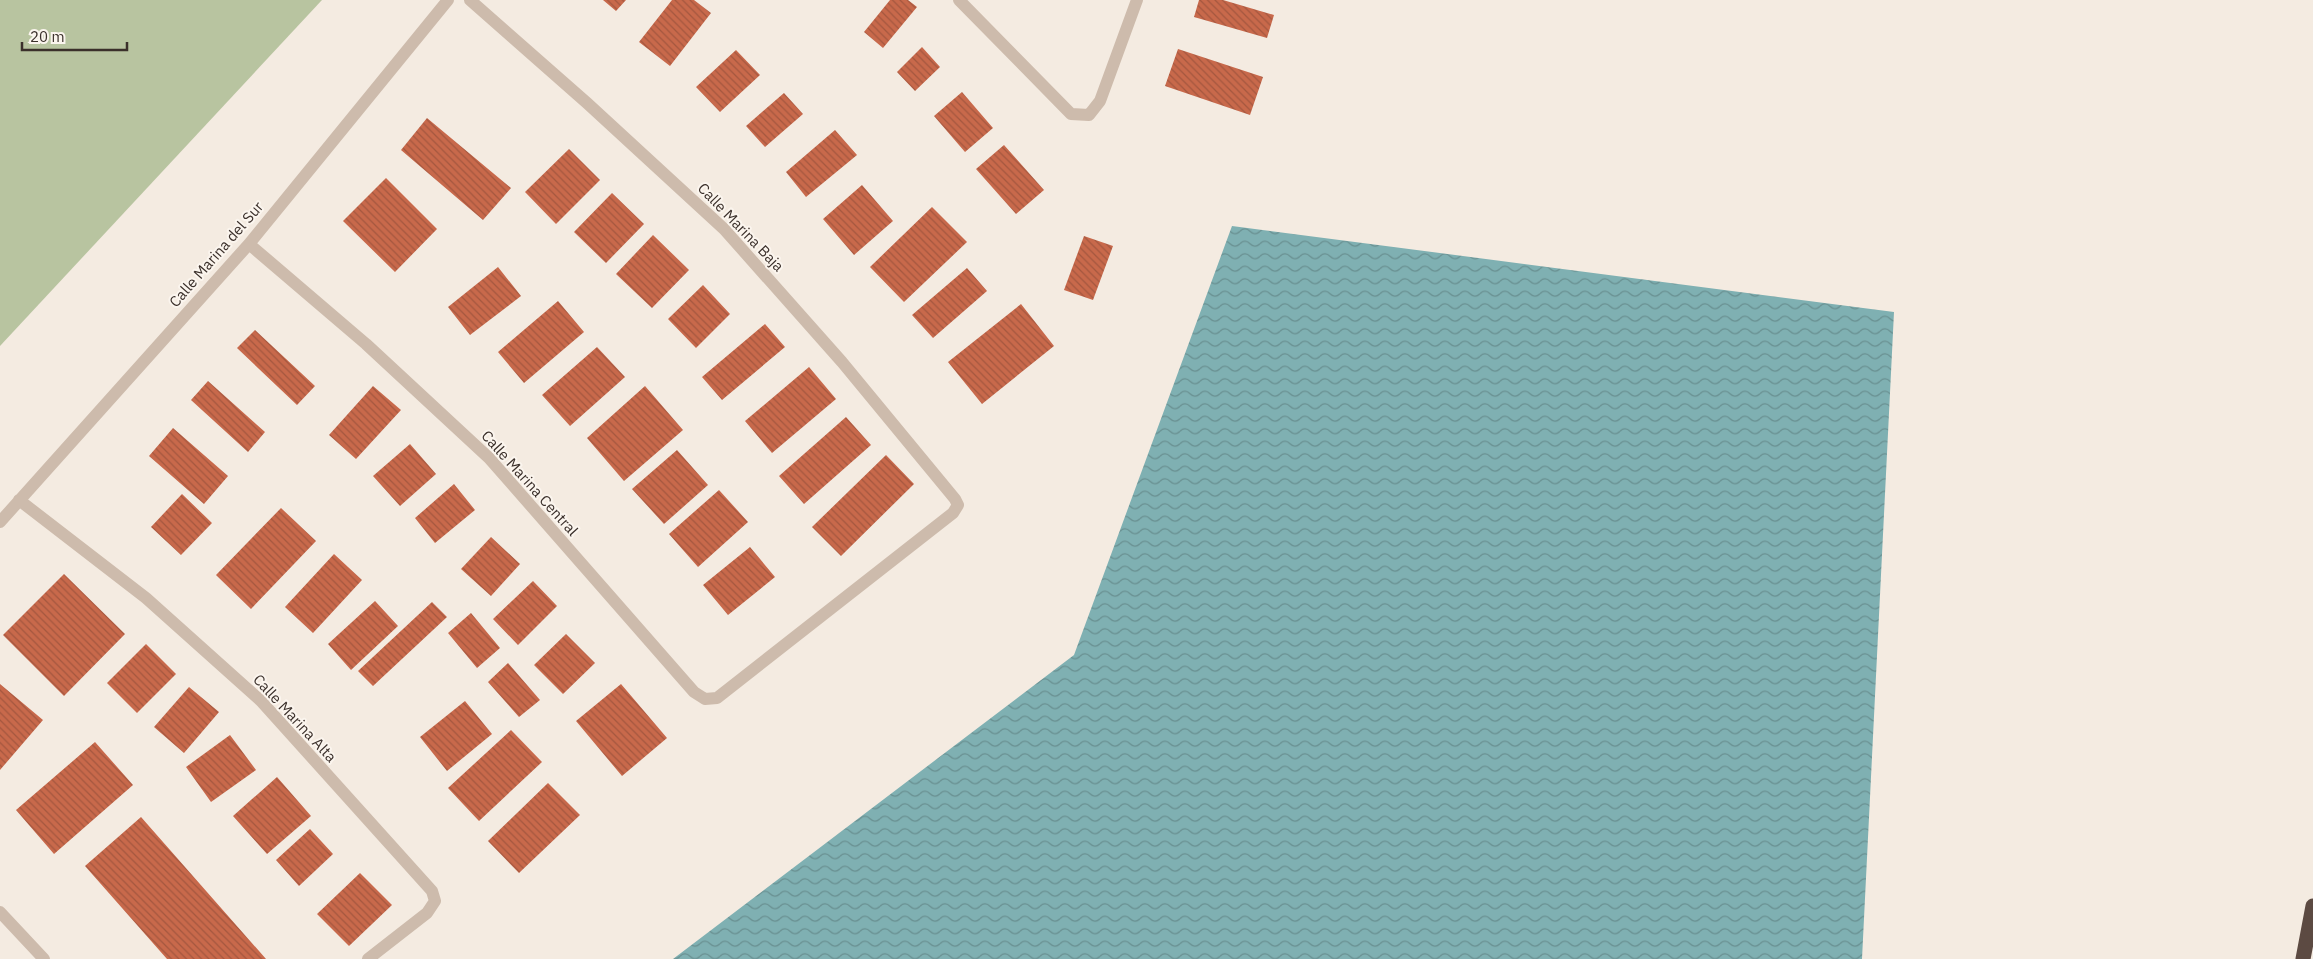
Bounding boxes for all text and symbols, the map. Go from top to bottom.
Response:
scale bar [22,20,128,52]
text: 20 m [30,27,65,46]
street label: Calle Marina Baja [694,179,788,275]
street label: Calle Marina del Sur [165,197,267,311]
street label: Calle Marina Central [478,426,582,540]
street label: Calle Marina Alta [249,670,341,766]

